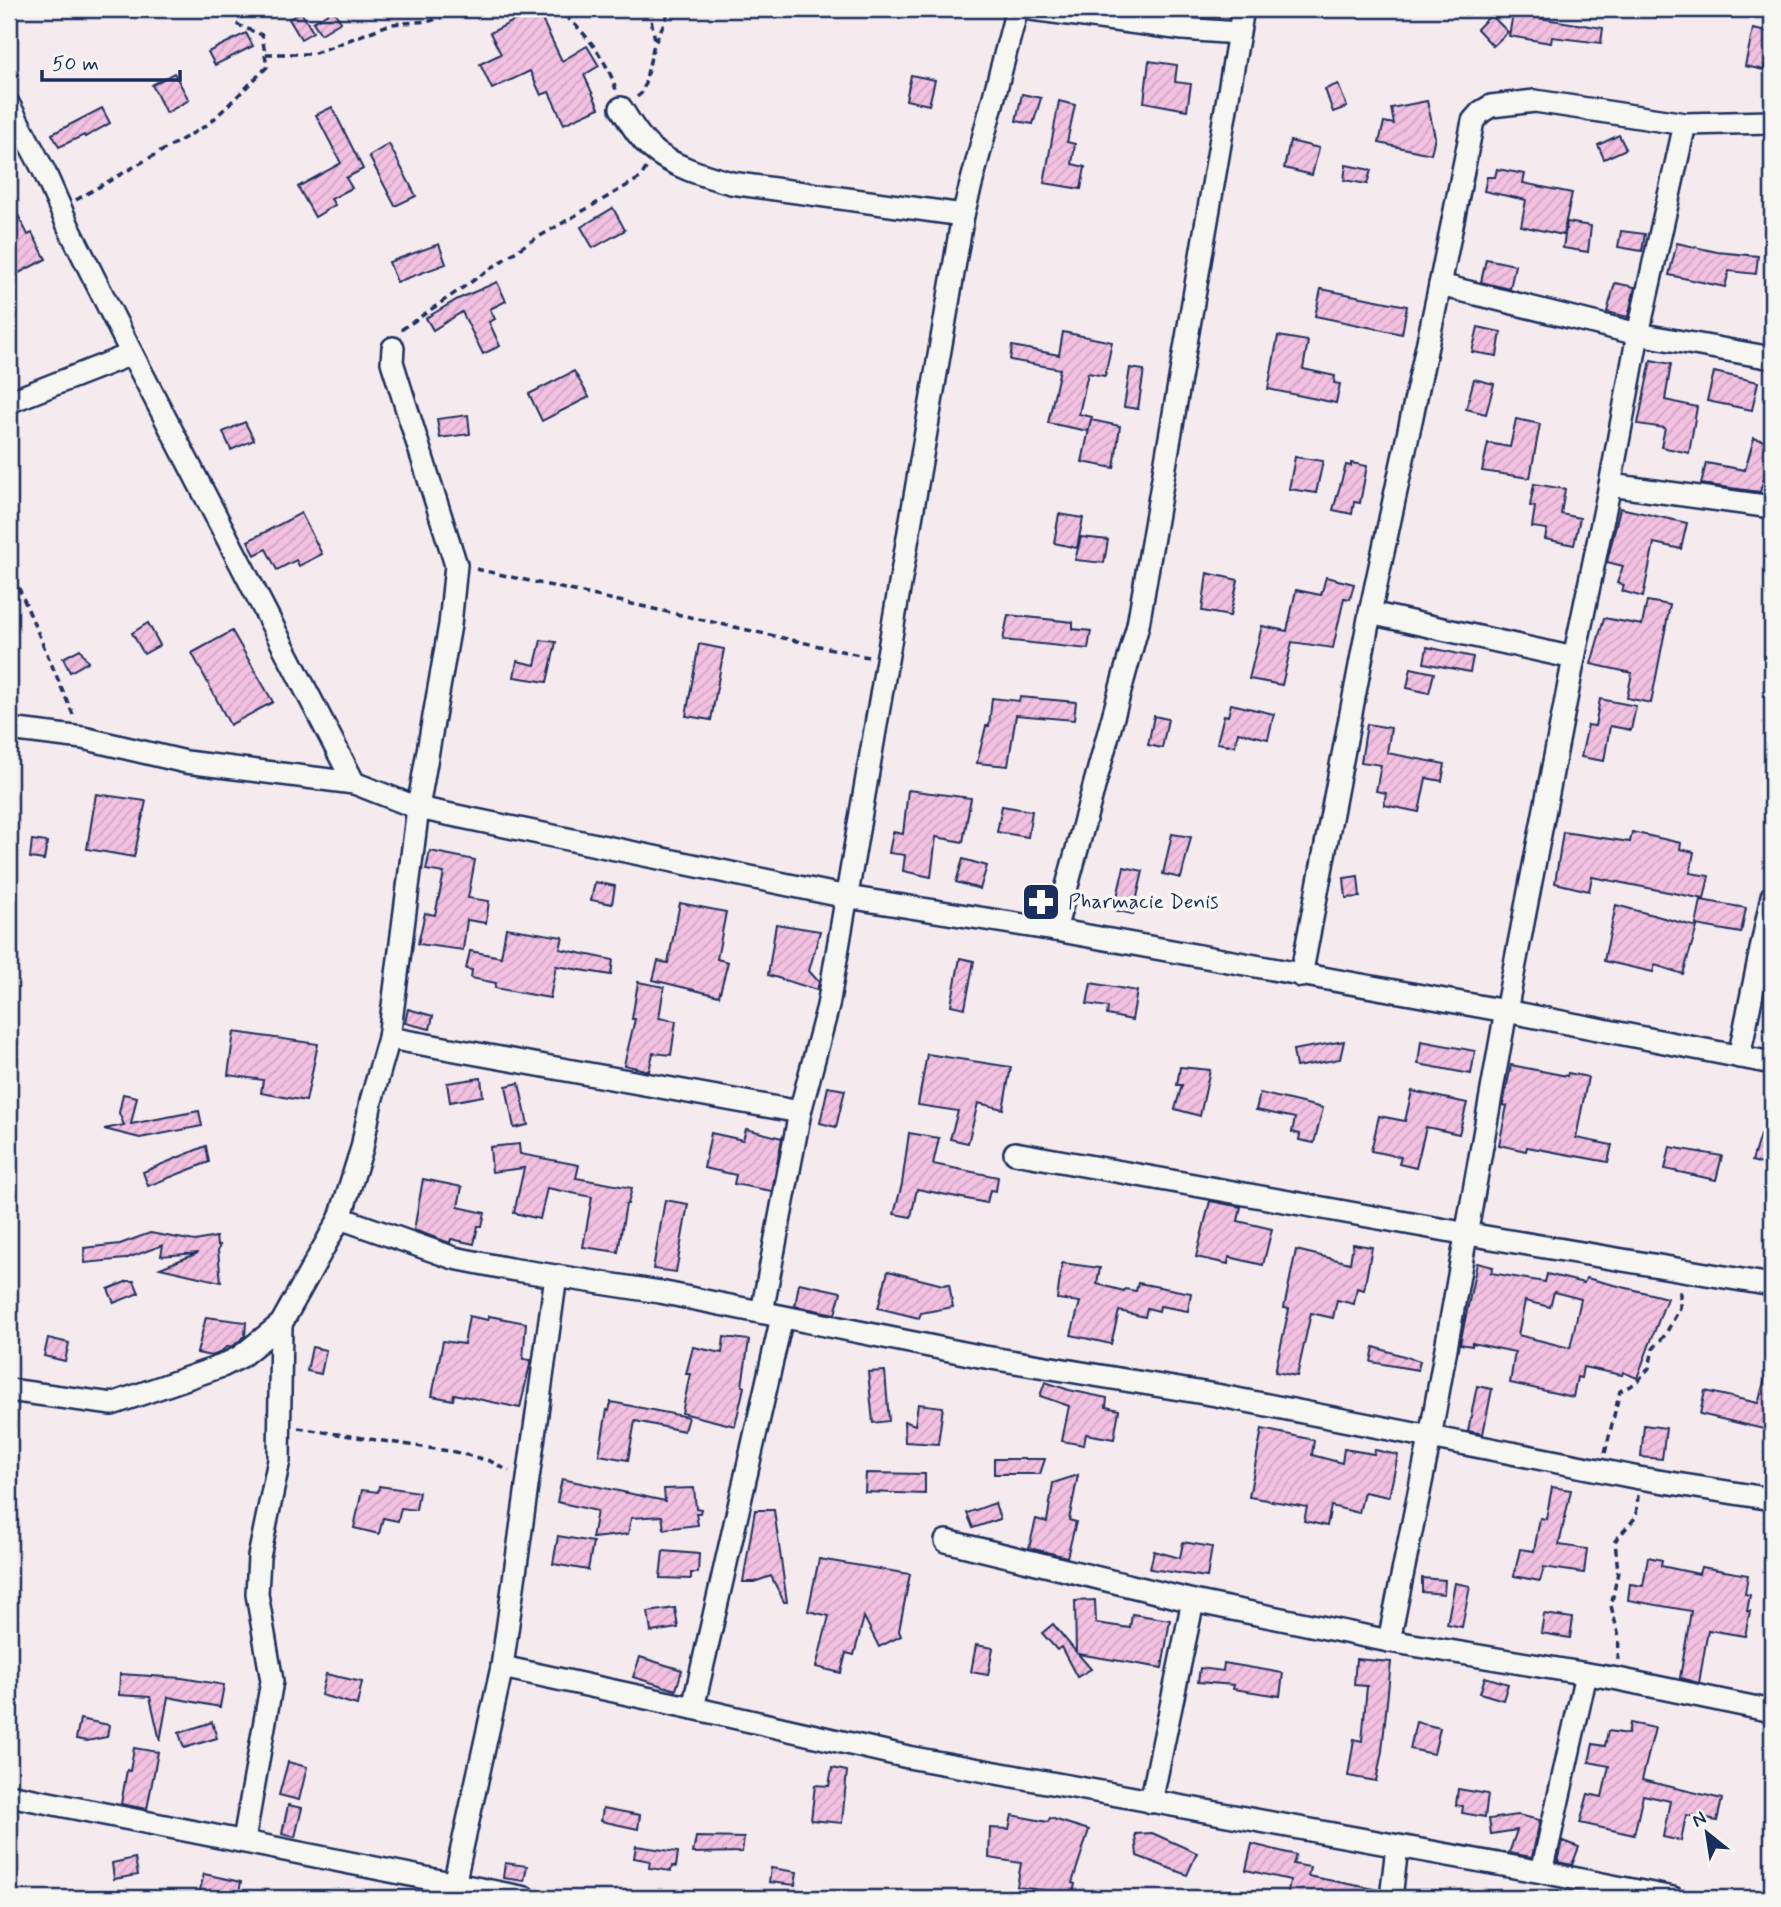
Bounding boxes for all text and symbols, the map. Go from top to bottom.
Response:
scale bar [42,38,180,82]
text: 50 m [52,50,99,78]
pharmacy icon: Pharmacie Denis [1020,881,1062,923]
place label: Pharmacie Denis [1068,888,1218,916]
north arrow [1672,1798,1742,1868]
text: N [1688,1806,1711,1834]

